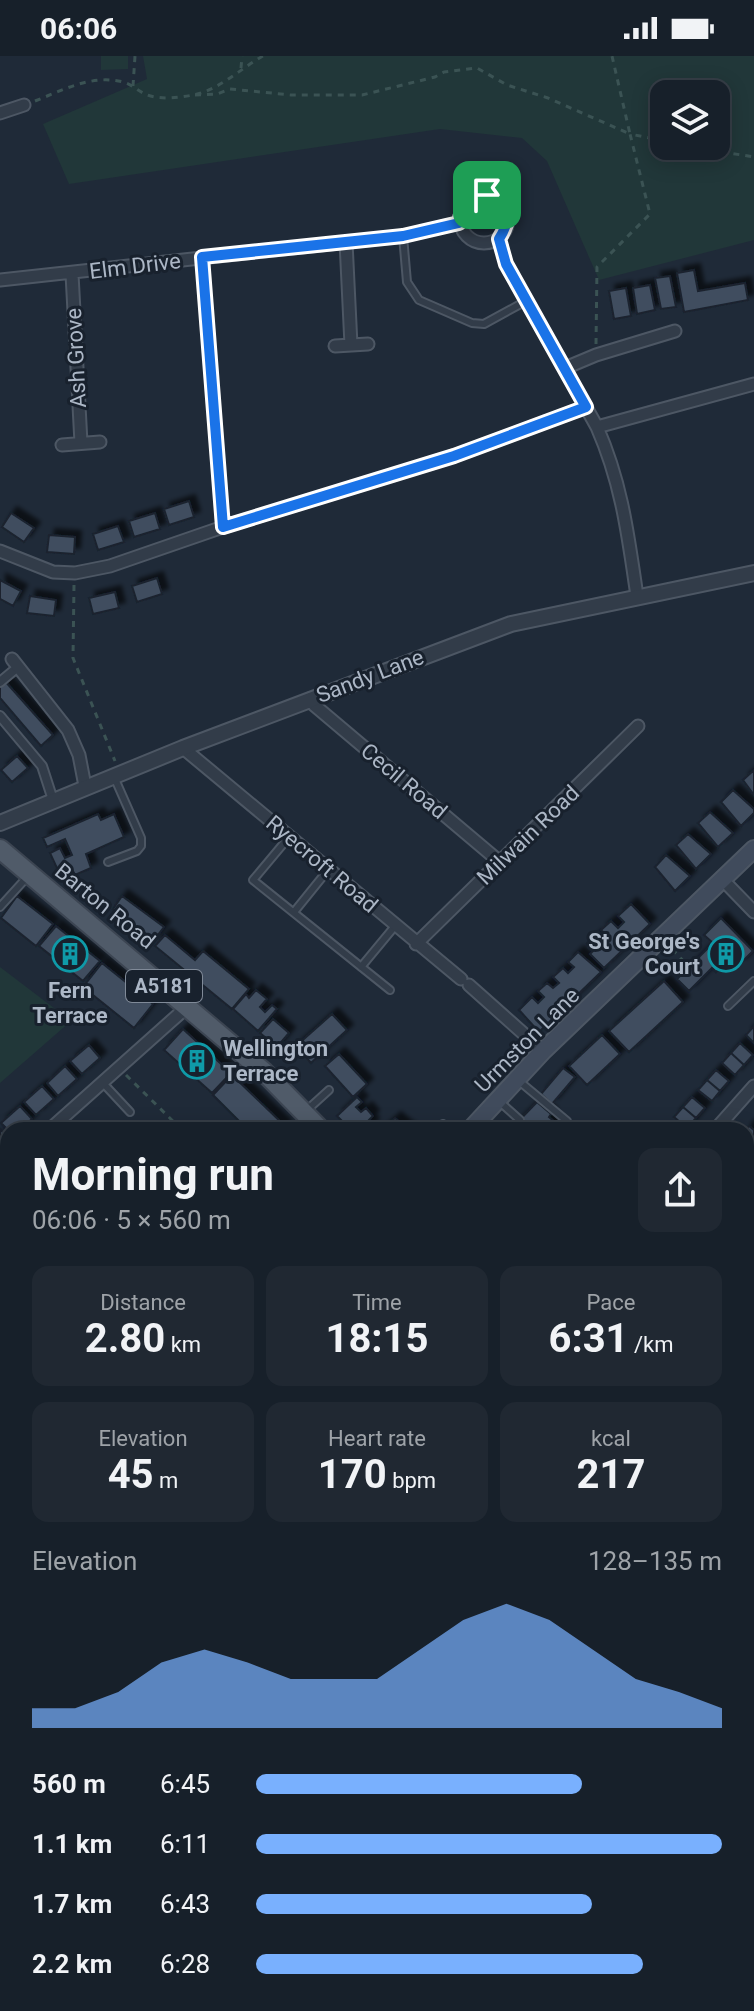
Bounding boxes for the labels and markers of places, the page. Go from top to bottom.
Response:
pin [453,161,521,229]
place label: St George's Court [588,929,701,979]
building icon: Fern Terrace [51,935,89,973]
building icon: St George's Court [707,935,745,973]
place label: Fern Terrace [32,978,108,1028]
place label: Wellington Terrace [223,1036,328,1086]
building icon: Wellington Terrace [178,1042,216,1080]

